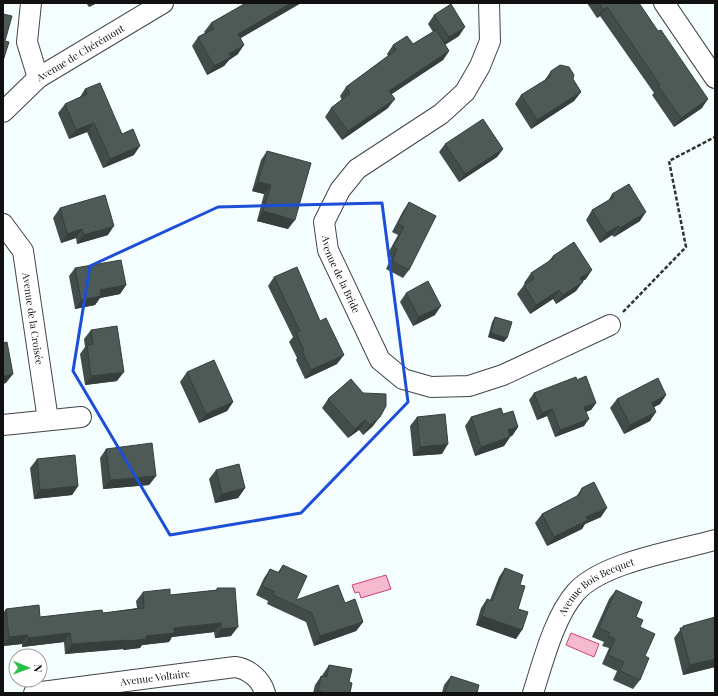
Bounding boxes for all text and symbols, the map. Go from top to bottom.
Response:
street label: Avenue de Chérémont [33,21,127,85]
street label: Avenue de la Bride [319,234,364,315]
street label: Avenue de la Croisée [19,271,47,366]
street label: Avenue Bois Becquet [554,554,636,619]
north arrow [8,648,48,688]
text: N [31,664,46,672]
street label: Avenue Voltaire [118,666,191,689]

